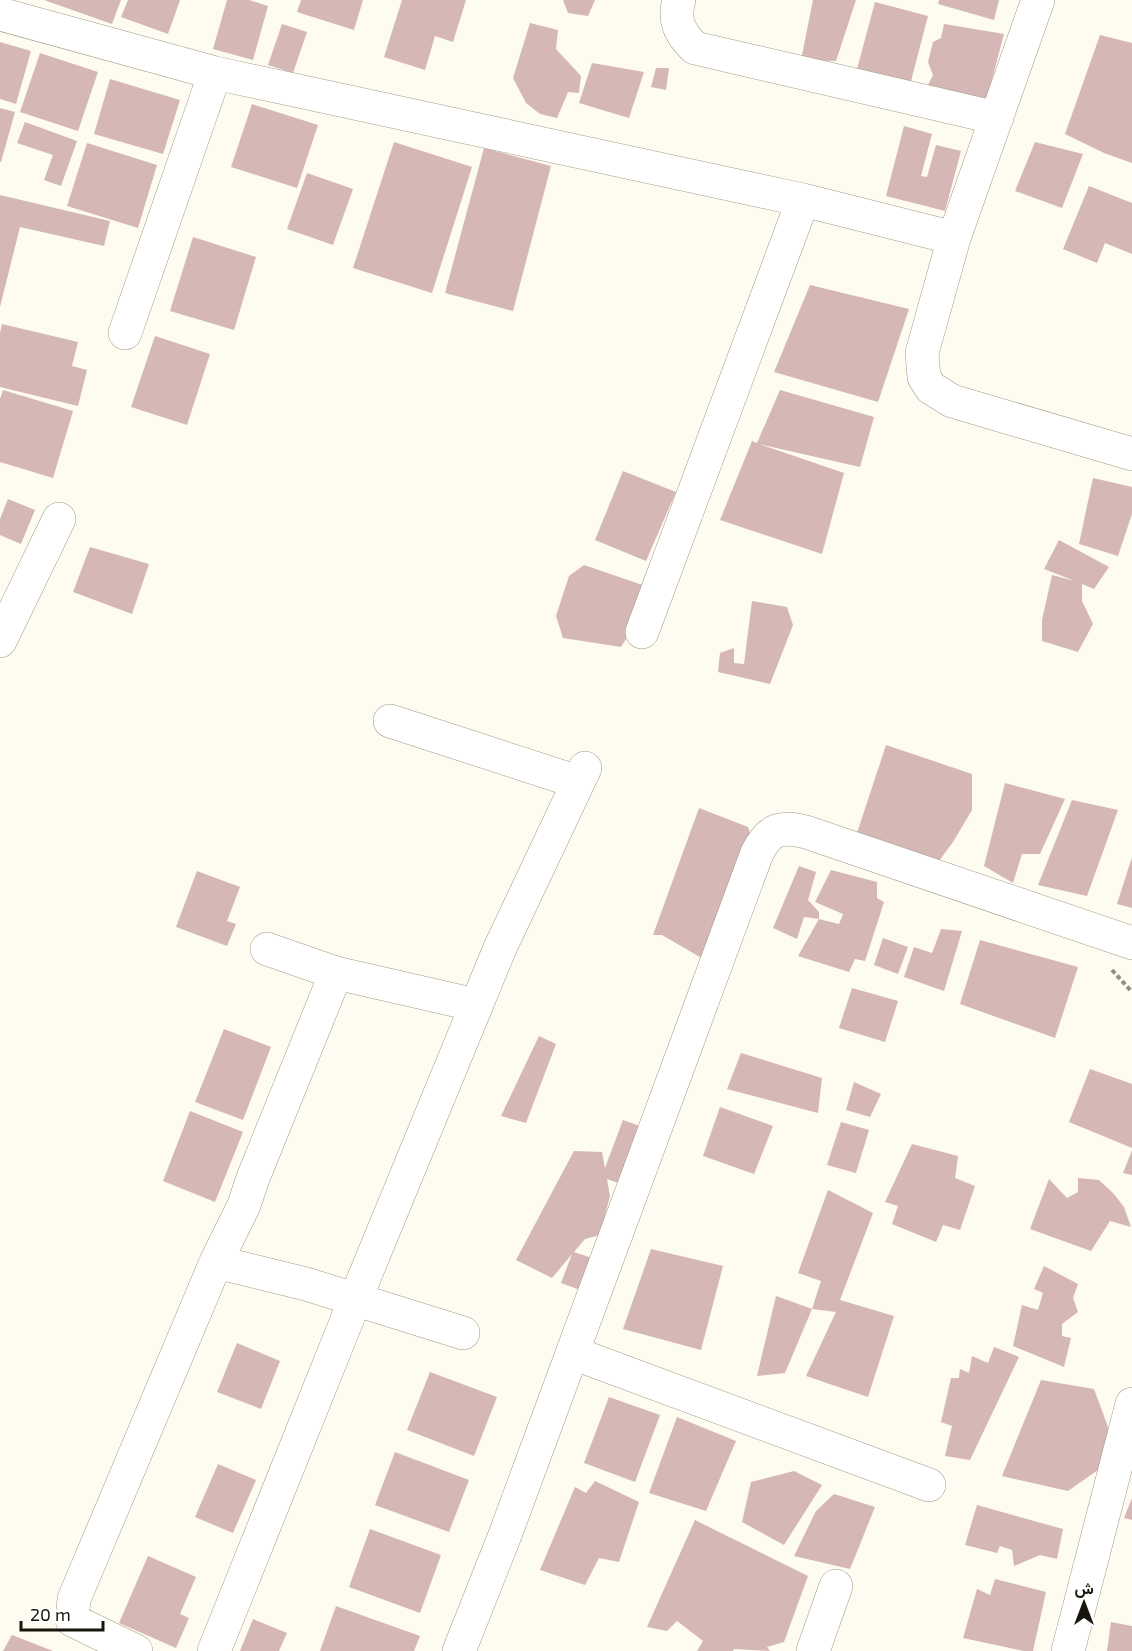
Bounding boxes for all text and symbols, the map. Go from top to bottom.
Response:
north arrow [1054,1573,1114,1633]
text: ش [1074,1578,1094,1598]
scale bar [21,1594,104,1632]
text: 20 m [30,1603,71,1625]

